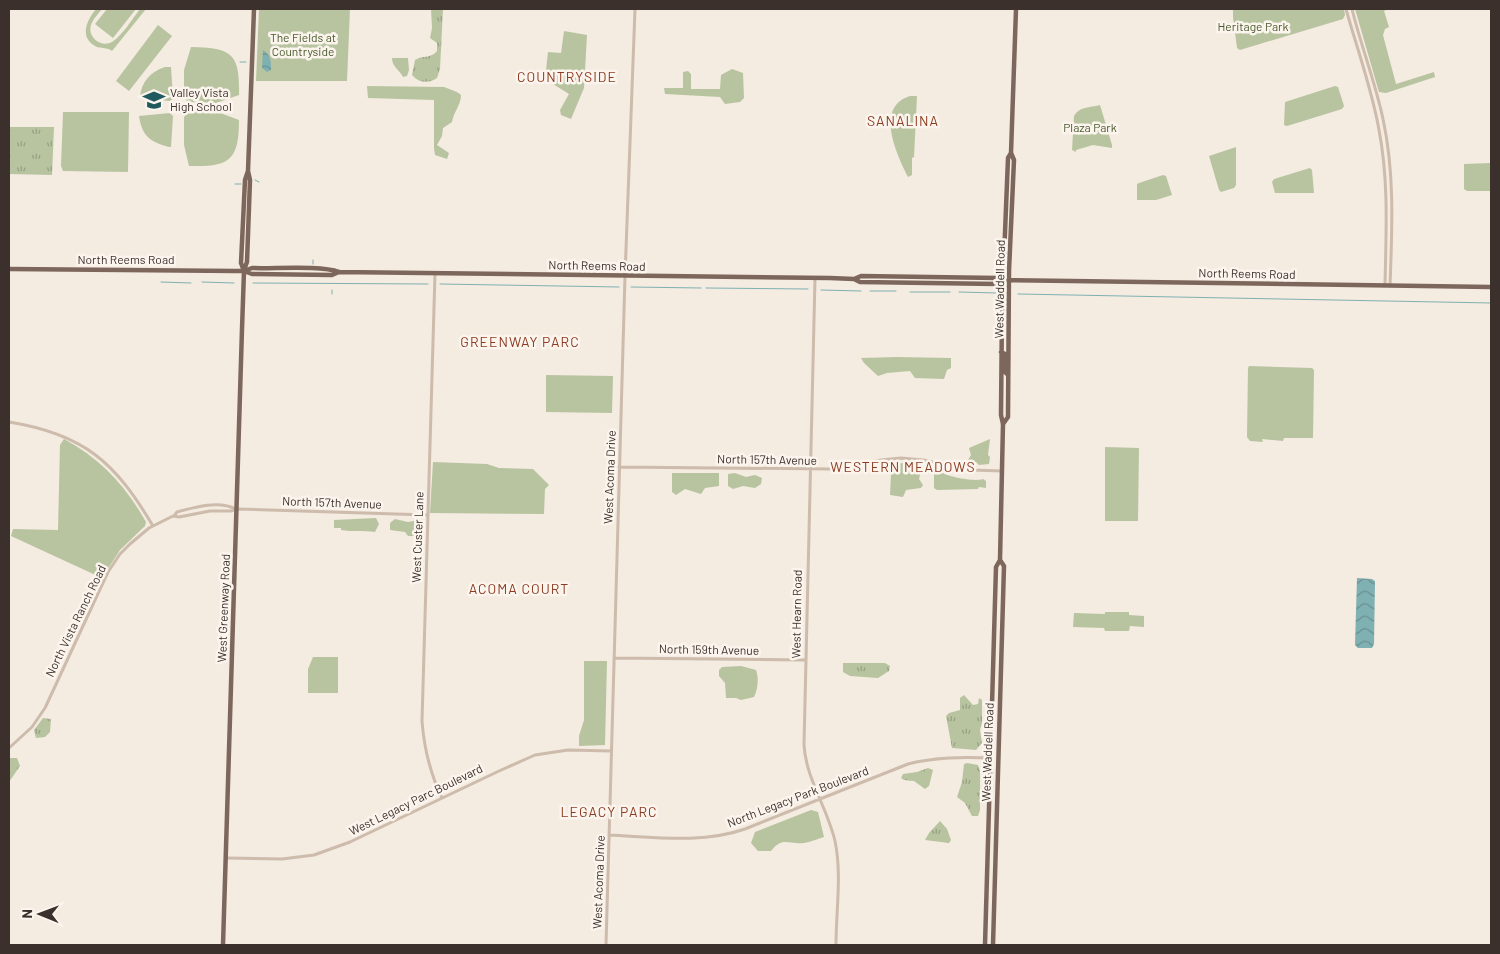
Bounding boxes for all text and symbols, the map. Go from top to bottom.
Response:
park label: Heritage Park [1218,19,1288,33]
park label: The Fields at Countryside [270,30,336,58]
district label: COUNTRYSIDE [517,68,617,85]
place label: Valley Vista High School [170,85,232,113]
school or university icon: Valley Vista High School [141,87,167,113]
district label: SANALINA [867,112,939,129]
park label: Plaza Park [1063,120,1117,134]
street label: West Waddell Road [991,239,1007,339]
street label: North Reems Road [77,252,175,266]
street label: North Reems Road [548,257,646,273]
street label: North Reems Road [1198,265,1296,281]
district label: GREENWAY PARC [460,333,580,350]
street label: West Acoma Drive [600,430,618,524]
street label: North 157th Avenue [717,451,817,467]
district label: WESTERN MEADOWS [830,458,976,475]
street label: West Custer Lane [408,491,426,583]
street label: North 157th Avenue [282,493,382,511]
street label: West Greenway Road [214,553,232,662]
street label: North Vista Ranch Road [42,562,108,679]
street label: West Hearn Road [788,569,804,659]
district label: ACOMA COURT [469,580,569,597]
street label: North 159th Avenue [659,641,759,657]
street label: West Waddell Road [978,702,996,802]
street label: West Legacy Parc Boulevard [346,761,485,838]
street label: North Legacy Park Boulevard [725,763,870,830]
district label: LEGACY PARC [561,803,657,820]
street label: West Acoma Drive [589,835,607,929]
north arrow [15,889,65,939]
text: N [18,909,35,919]

